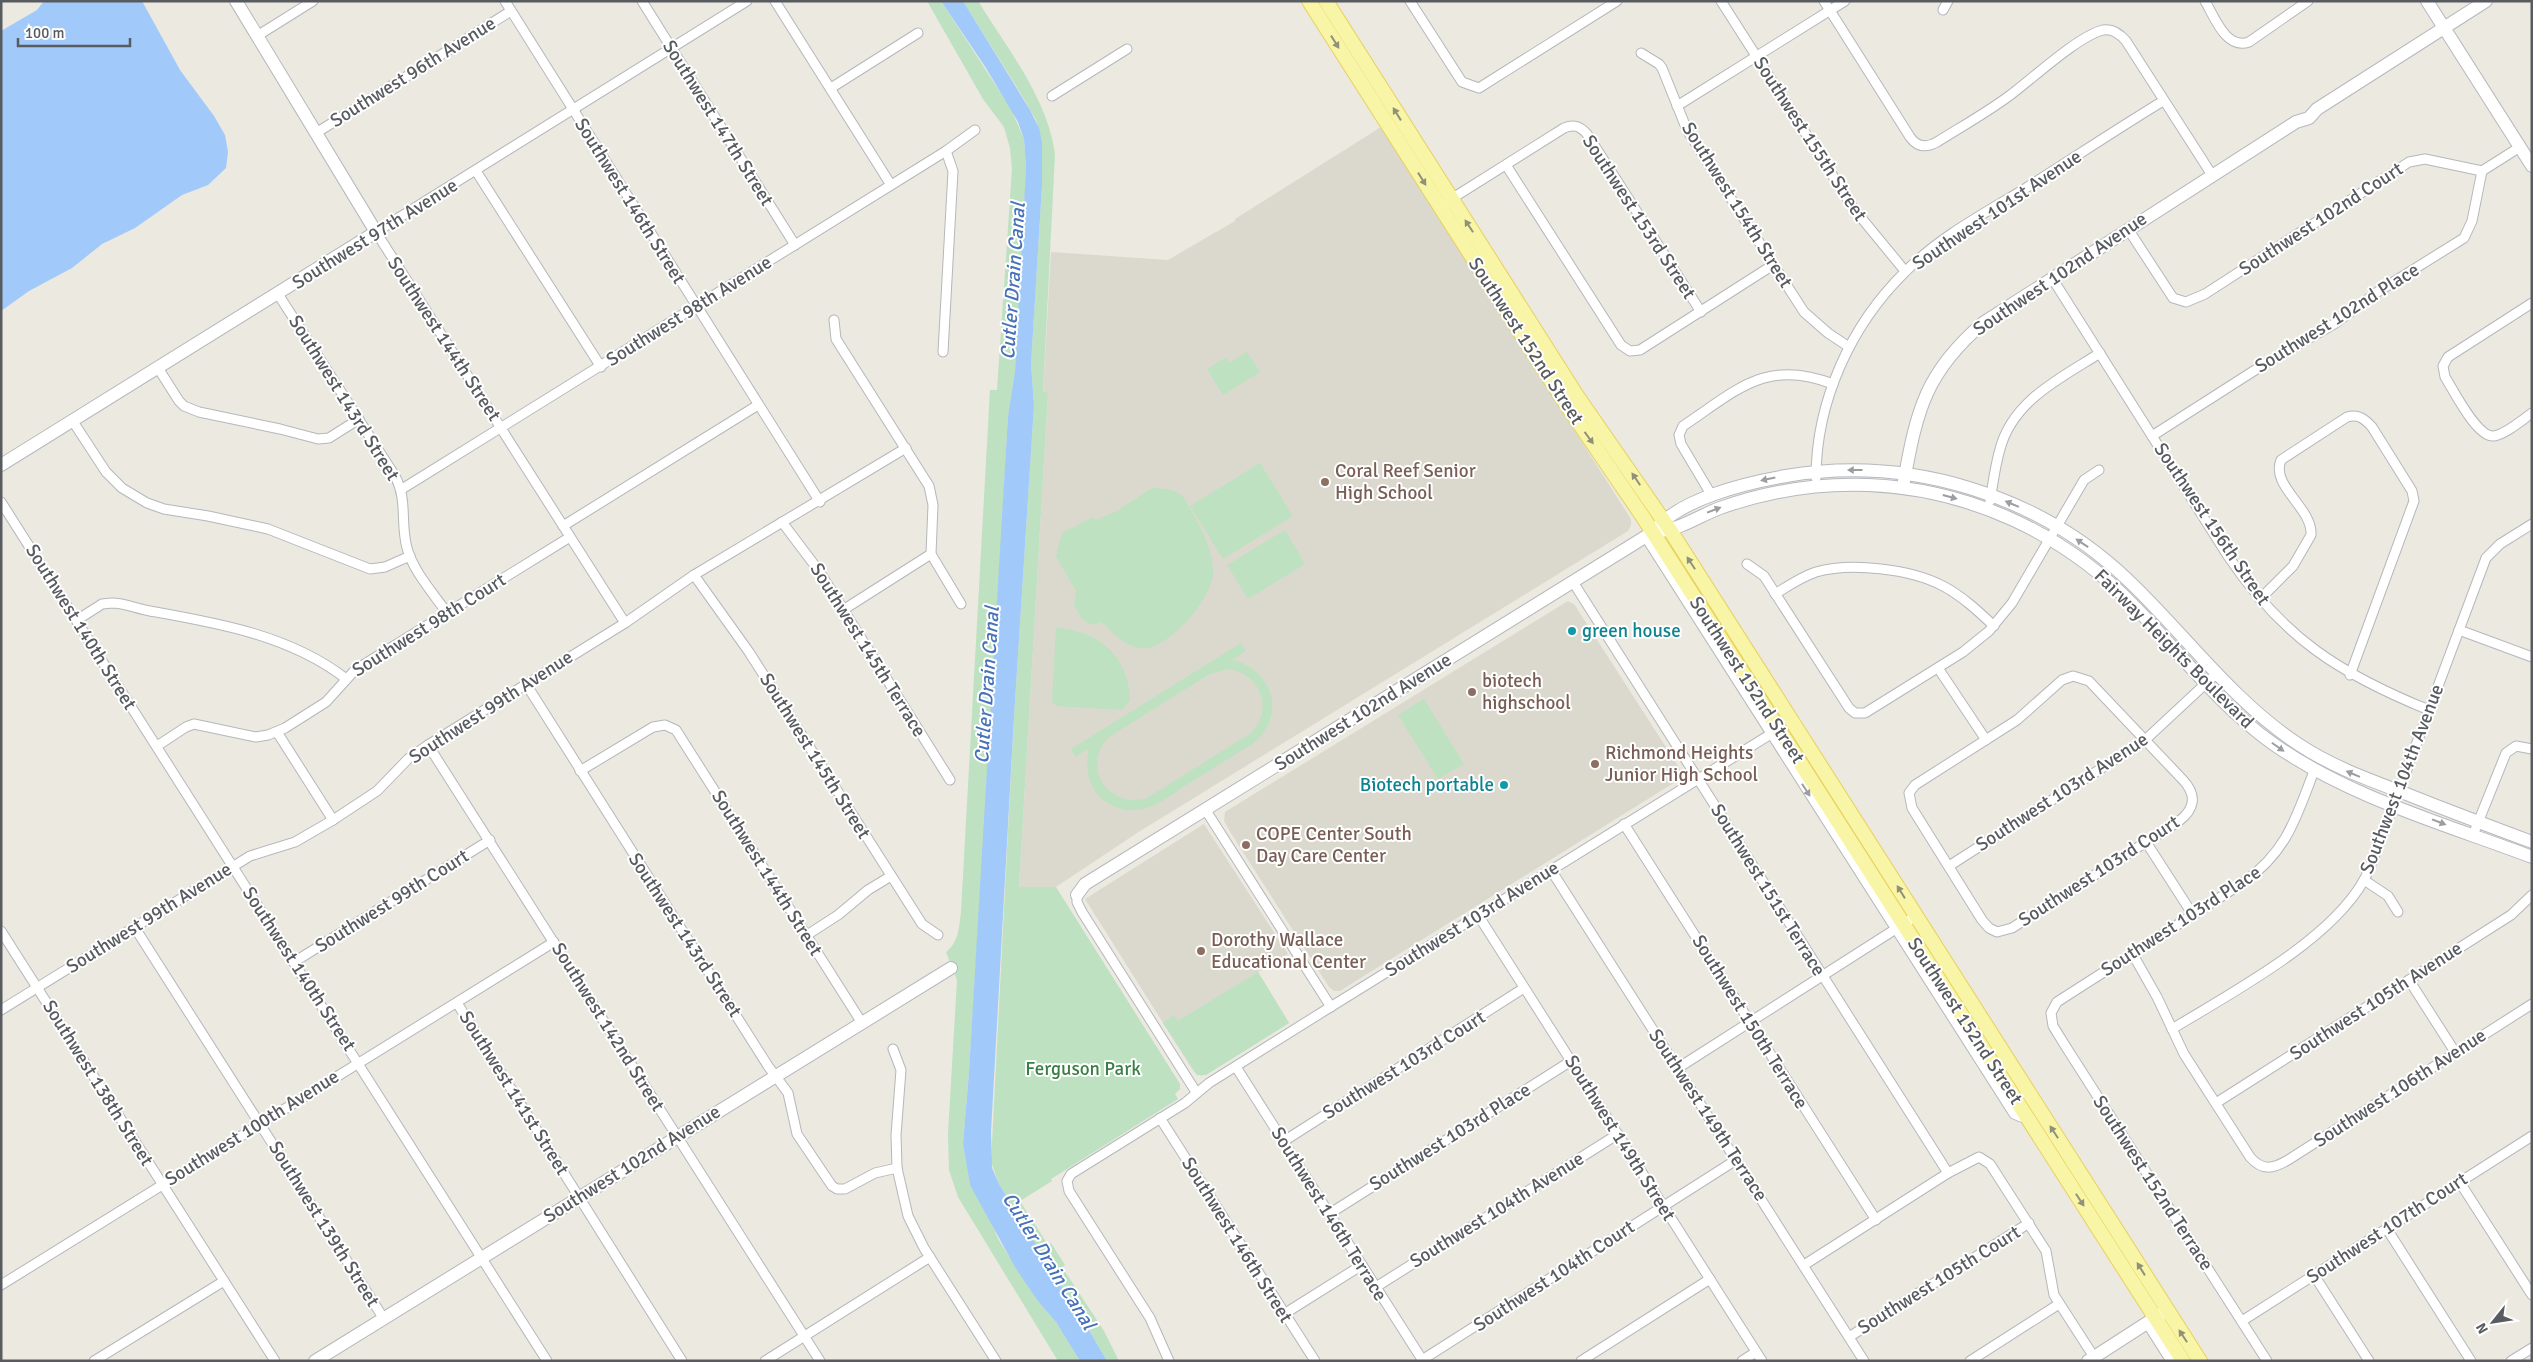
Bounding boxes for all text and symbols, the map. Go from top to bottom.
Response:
street label: Southwest 96th Avenue [326,11,500,133]
scale bar [18,15,130,47]
text: 100 m [25,24,65,42]
street label: Southwest 147th Street [657,36,779,211]
one-way arrow [1330,36,1340,49]
street label: Southwest 155th Street [1748,52,1872,226]
one-way arrow [1392,107,1402,120]
street label: Southwest 146th Street [569,114,691,289]
street label: Southwest 154th Street [1676,118,1798,293]
street label: Southwest 153rd Street [1577,130,1701,304]
street label: Southwest 101st Avenue [1908,144,2086,276]
street label: Southwest 102nd Court [2234,157,2408,281]
street label: Southwest 97th Avenue [288,173,462,295]
one-way arrow [1417,173,1427,186]
water label: Cutler Drain Canal [995,199,1031,360]
street label: Southwest 102nd Avenue [1969,207,2151,341]
one-way arrow [1465,220,1474,233]
street label: Southwest 98th Avenue [602,250,776,372]
street label: Southwest 144th Street [382,252,506,426]
street label: Southwest 152nd Street [1463,253,1589,429]
street label: Southwest 102nd Place [2250,258,2424,378]
street label: Southwest 143rd Street [283,311,405,486]
one-way arrow [1584,431,1595,444]
street label: Southwest 156th Street [2149,438,2276,610]
place label: Coral Reef Senior High School [1335,459,1476,505]
one-way arrow [1846,466,1862,474]
one-way arrow [1631,472,1641,486]
marker: Coral Reef Senior High School [1319,476,1331,488]
one-way arrow [1760,476,1776,484]
one-way arrow [1943,493,1958,501]
one-way arrow [2005,499,2020,507]
one-way arrow [1707,506,1722,514]
one-way arrow [2076,538,2089,548]
street label: Southwest 140th Street [20,540,142,715]
one-way arrow [1686,557,1695,570]
street label: Southwest 145th Terrace [805,559,931,741]
street label: Fairway Heights Boulevard [2089,564,2259,734]
street label: Southwest 98th Court [348,568,511,682]
street label: Southwest 152nd Street [1684,592,1810,768]
water label: Cutler Drain Canal [969,603,1005,764]
place label: green house [1582,619,1681,643]
marker: green house [1566,625,1578,637]
street label: Southwest 99th Avenue [404,645,578,769]
street label: Southwest 102nd Avenue [1270,648,1456,776]
street label: Southwest 145th Street [754,669,876,844]
place label: biotech highschool [1482,669,1571,715]
street label: Southwest 104th Avenue [2355,681,2449,877]
marker: biotech highschool [1466,686,1478,698]
street label: Southwest 103rd Avenue [1971,727,2153,857]
place label: Richmond Heights Junior High School [1605,741,1758,787]
one-way arrow [2271,742,2285,752]
marker: Richmond Heights Junior High School [1589,758,1601,770]
one-way arrow [2346,769,2360,777]
place label: Biotech portable [1360,773,1494,797]
marker: Biotech portable [1498,779,1510,791]
one-way arrow [1802,783,1811,796]
street label: Southwest 144th Street [706,786,828,961]
street label: Southwest 151st Terrace [1705,799,1831,981]
street label: Southwest 103rd Court [2014,810,2184,932]
one-way arrow [2432,818,2447,826]
place label: COPE Center South Day Care Center [1256,822,1412,868]
marker: COPE Center South Day Care Center [1240,839,1252,851]
street label: Southwest 99th Court [311,844,474,958]
street label: Southwest 143rd Street [623,848,747,1022]
street label: Southwest 103rd Avenue [1380,856,1564,982]
street label: Southwest 99th Avenue [62,857,236,979]
street label: Southwest 103rd Place [2097,860,2265,982]
street label: Southwest 140th Street [237,882,361,1056]
one-way arrow [1896,885,1905,898]
place label: Dorothy Wallace Educational Center [1211,928,1366,974]
street label: Southwest 150th Terrace [1687,931,1813,1113]
street label: Southwest 152nd Street [1902,933,2028,1109]
street label: Southwest 105th Avenue [2285,936,2467,1066]
street label: Southwest 142nd Street [546,938,670,1116]
marker: Dorothy Wallace Educational Center [1195,945,1207,957]
street label: Southwest 138th Street [37,996,159,1171]
street label: Southwest 103rd Court [1318,1005,1490,1125]
street label: Southwest 141st Street [454,1006,574,1180]
street label: Southwest 106th Avenue [2309,1023,2491,1153]
street label: Southwest 149th Terrace [1643,1024,1773,1206]
street label: Southwest 149th Street [1559,1051,1681,1226]
park label: Ferguson Park [1025,1057,1141,1081]
street label: Southwest 100th Avenue [160,1065,344,1191]
street label: Southwest 103rd Place [1365,1078,1535,1196]
street label: Southwest 152nd Terrace [2087,1091,2219,1275]
street label: Southwest 102nd Avenue [539,1100,725,1228]
street label: Southwest 146th Terrace [1266,1123,1392,1305]
one-way arrow [2049,1125,2059,1139]
street label: Southwest 139th Street [263,1137,385,1312]
street label: Southwest 104th Avenue [1405,1147,1589,1273]
street label: Southwest 146th Street [1176,1153,1298,1328]
street label: Southwest 107th Court [2302,1167,2472,1289]
water label: Cutler Drain Canal [997,1188,1102,1336]
one-way arrow [2075,1194,2085,1207]
street label: Southwest 104th Court [1469,1215,1639,1337]
street label: Southwest 105th Court [1853,1220,2025,1340]
one-way arrow [2136,1263,2146,1276]
north arrow [2468,1297,2518,1347]
text: N [2472,1320,2492,1337]
one-way arrow [2179,1329,2188,1342]

